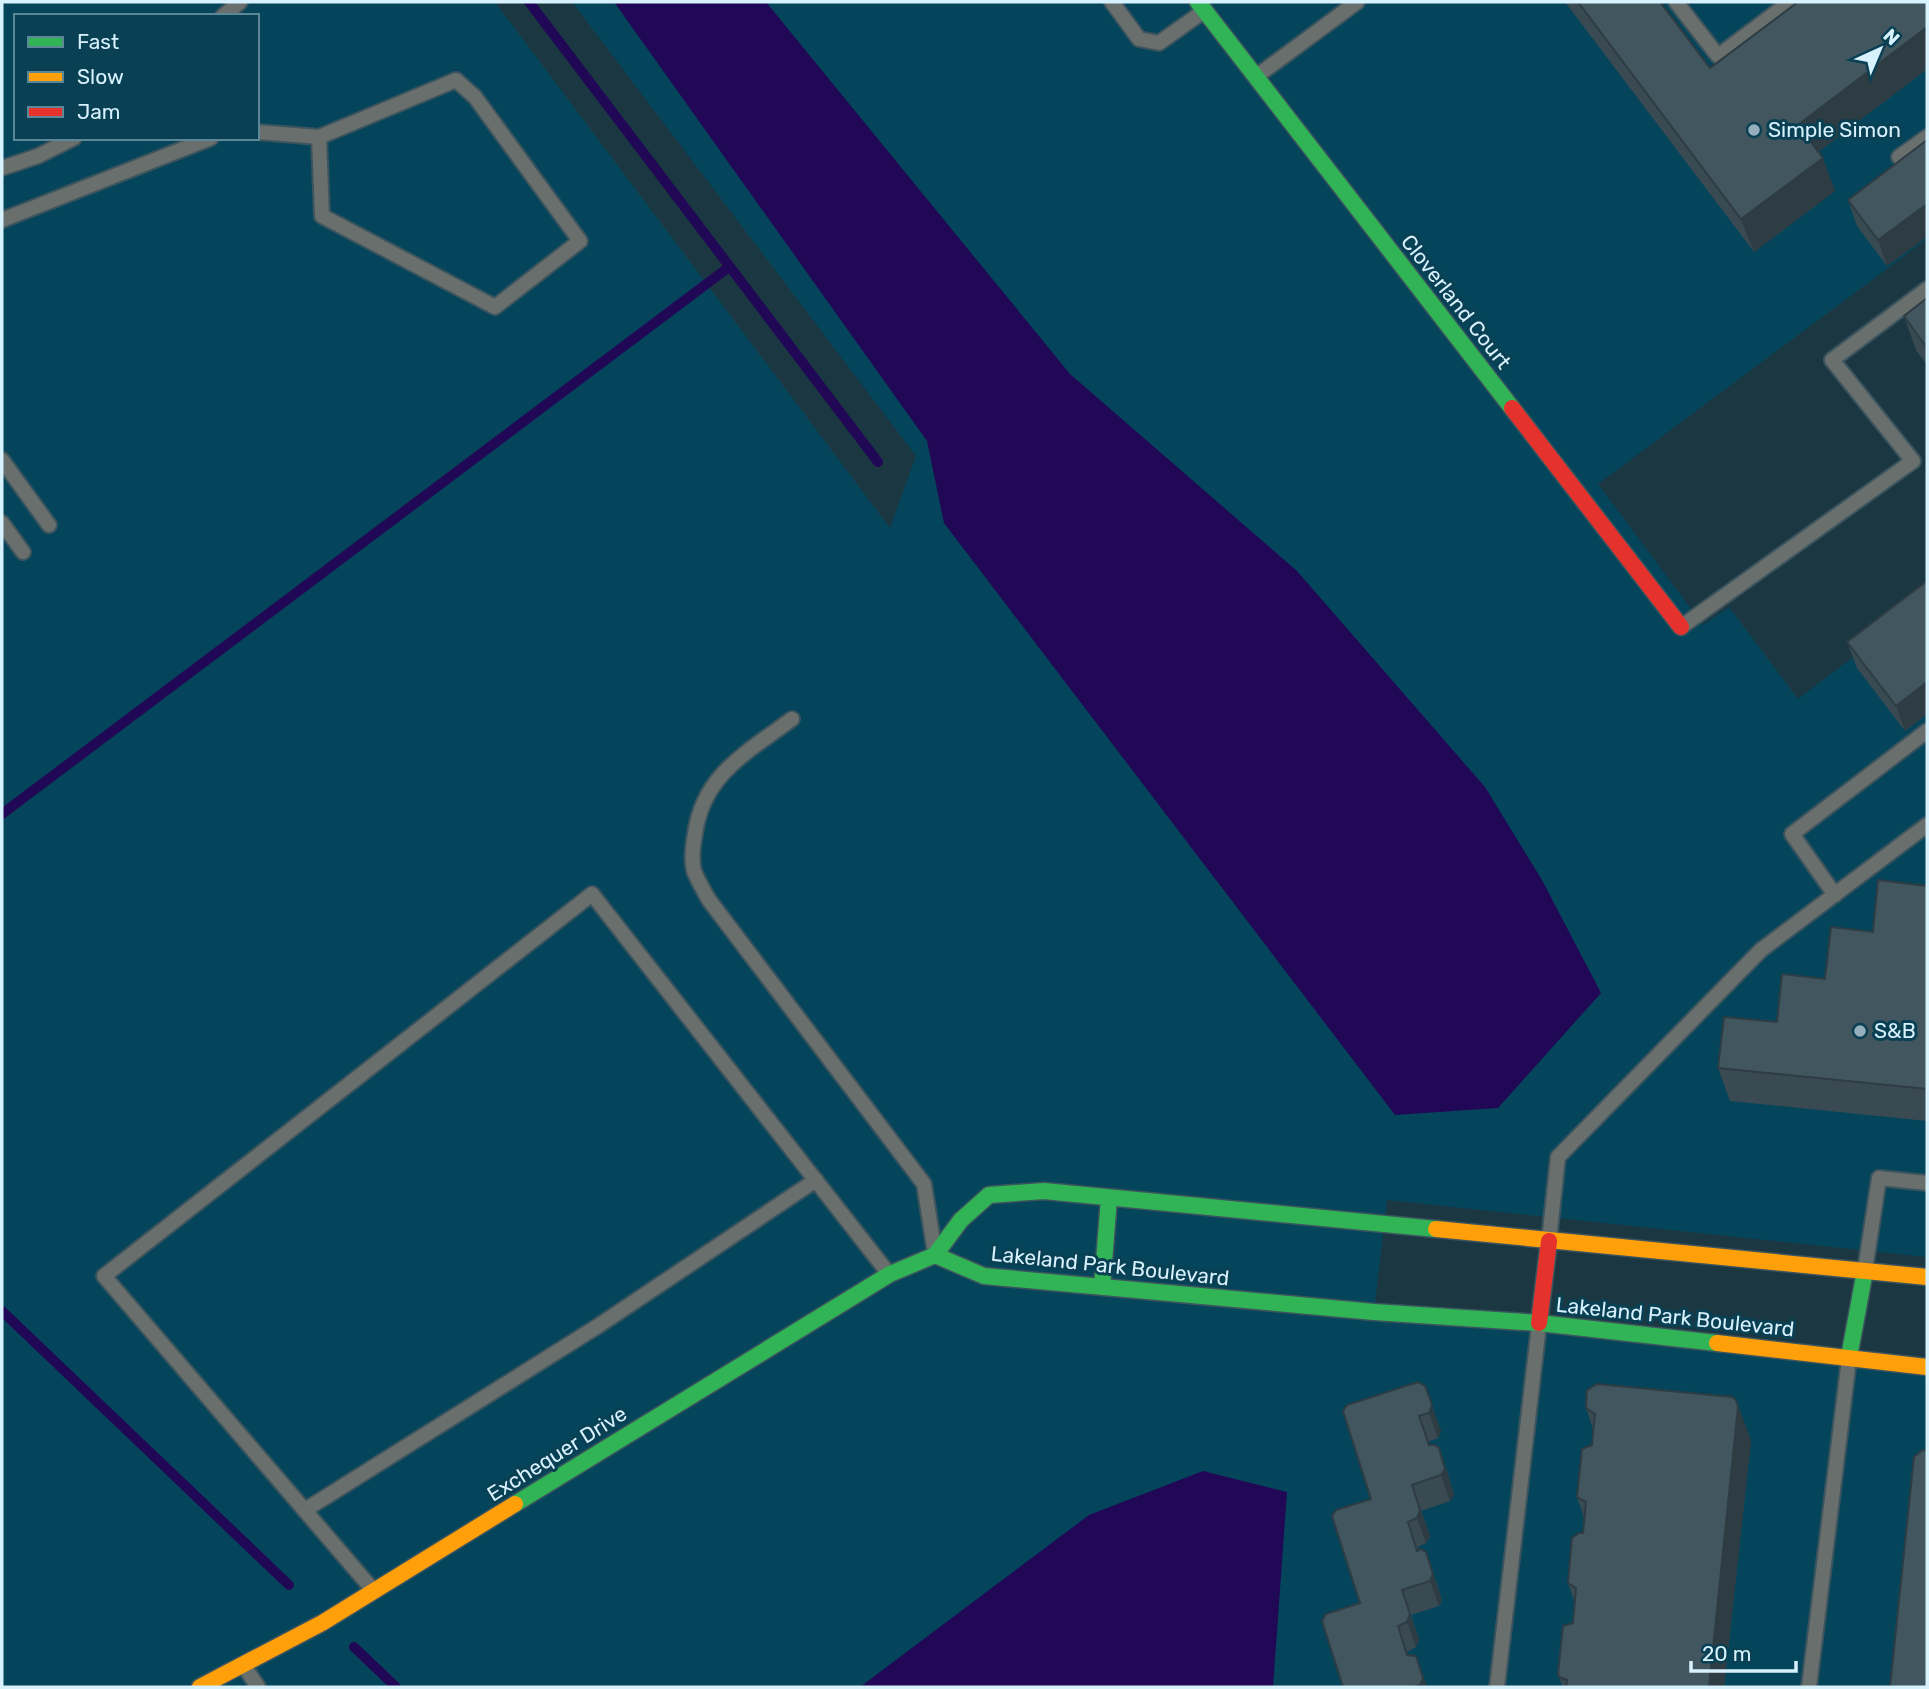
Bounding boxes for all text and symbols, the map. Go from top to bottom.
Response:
legend [14,14,259,140]
north arrow [1845,14,1915,84]
text: N [1879,24,1904,50]
text: Fast [77,29,119,54]
text: Slow [77,64,124,89]
text: Jam [77,99,121,124]
place label: Simple Simon [1768,117,1901,142]
marker: Simple Simon [1746,122,1762,138]
street label: Cloverland Court [1396,230,1517,374]
place label: S&B [1874,1018,1916,1043]
marker: S&B [1852,1023,1868,1039]
street label: Lakeland Park Boulevard [990,1241,1230,1290]
street label: Lakeland Park Boulevard [1555,1292,1795,1341]
street label: Exchequer Drive [482,1401,631,1507]
scale bar [1691,1630,1796,1674]
text: 20 m [1702,1641,1751,1666]

